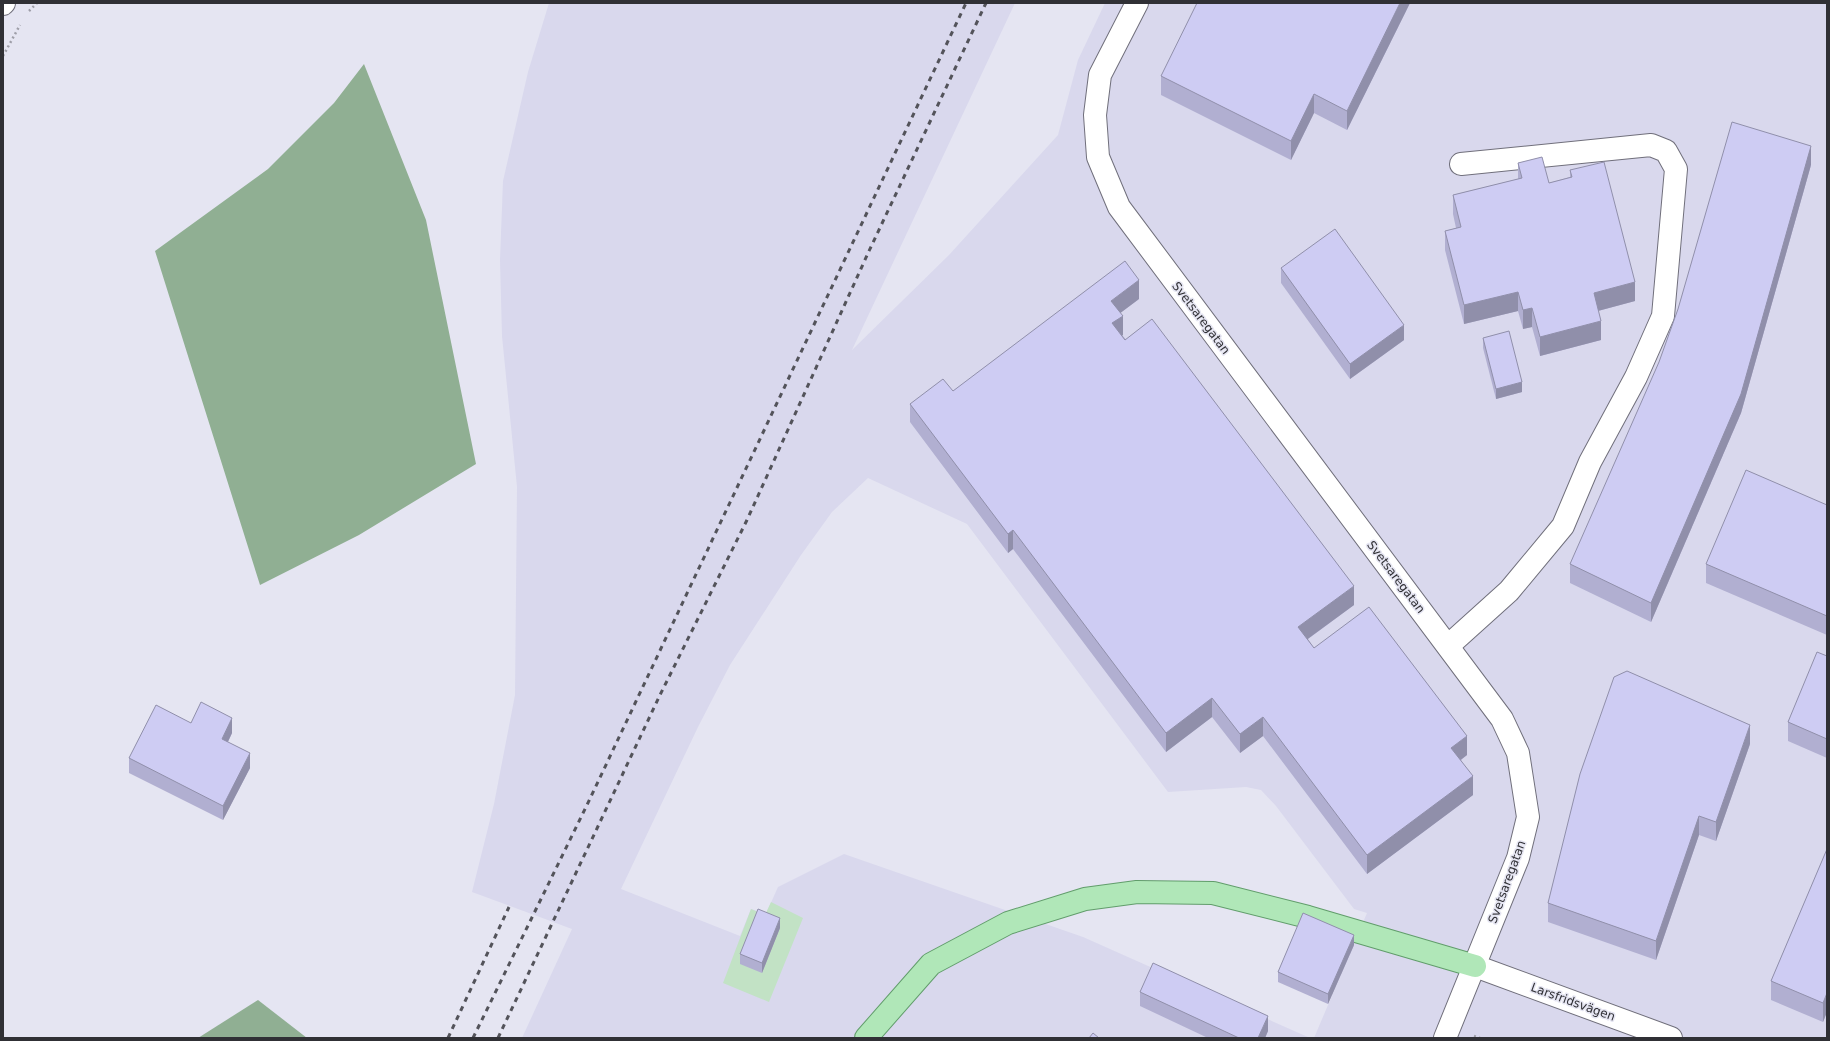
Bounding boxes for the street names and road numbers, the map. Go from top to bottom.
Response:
street label: Svetsaregatan [1169,279,1233,357]
street label: Svetsaregatan [1364,538,1428,616]
street label: Svetsaregatan [1486,839,1528,925]
street label: Larsfridsvägen [1529,980,1617,1024]

